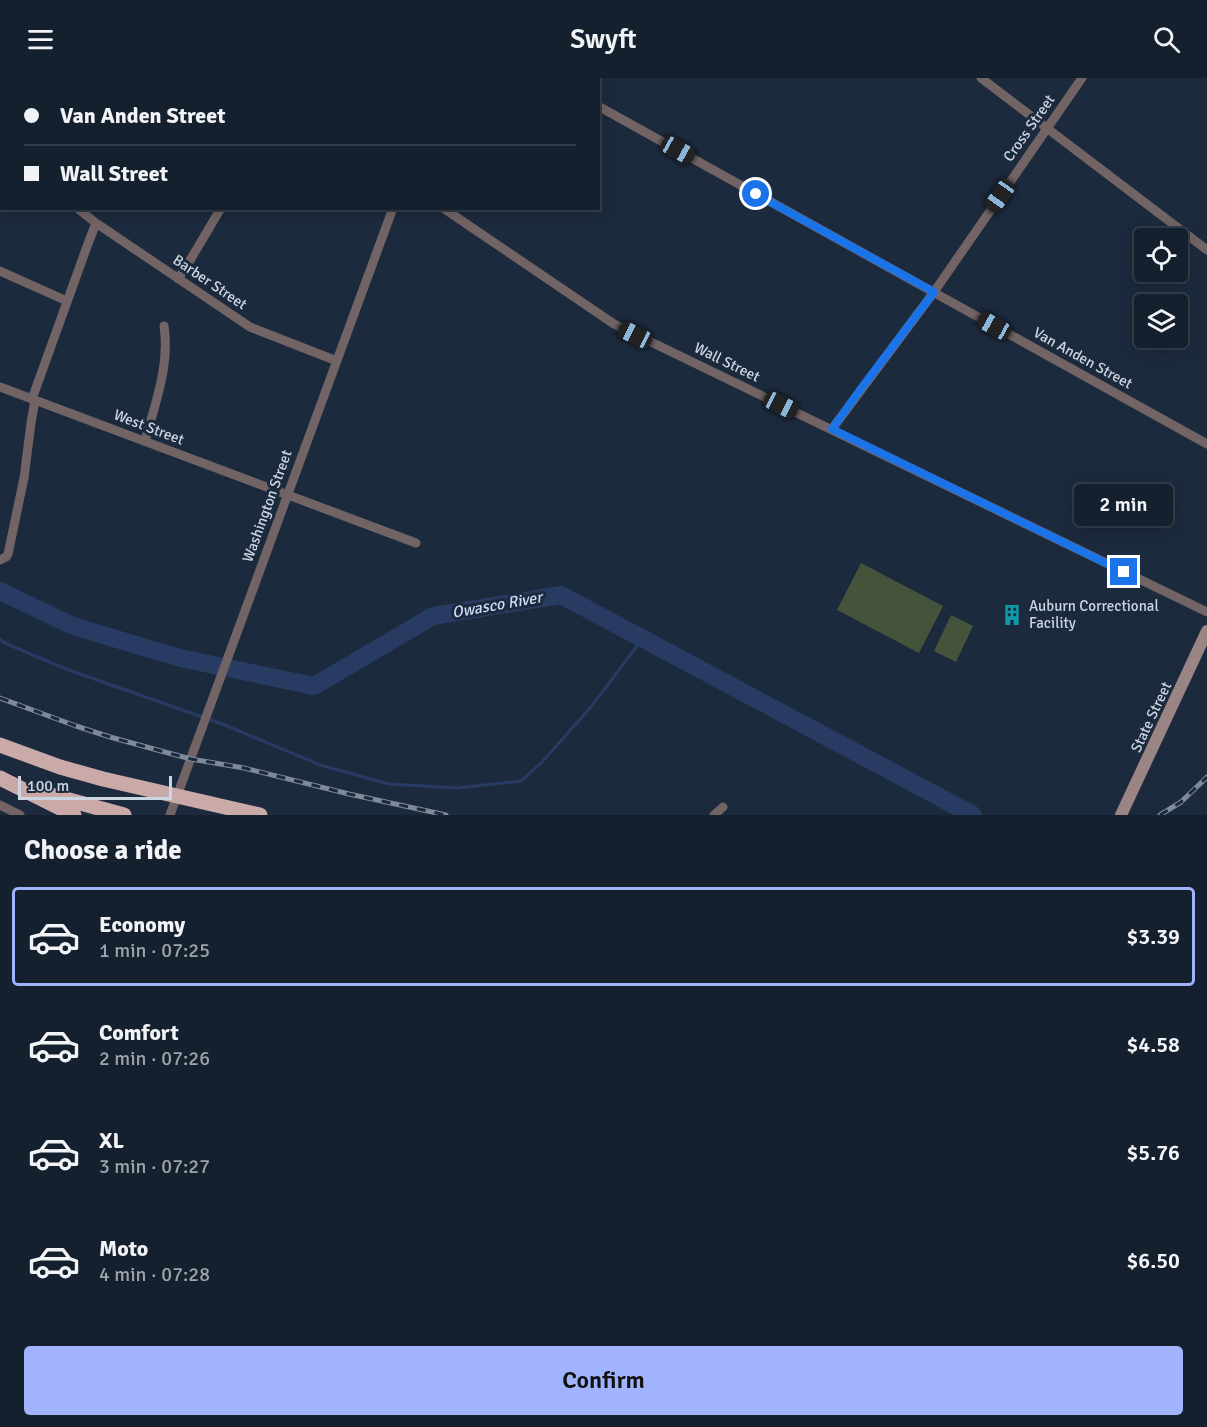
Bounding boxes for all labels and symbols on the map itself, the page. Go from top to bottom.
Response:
street label: Cross Street [999,91,1059,165]
car [658,133,698,167]
car [982,176,1018,216]
route start [742,180,769,207]
street label: Barber Street [170,251,250,313]
car [974,309,1014,343]
car [615,319,655,351]
street label: Van Anden Street [1030,323,1136,393]
street label: Wall Street [691,338,763,386]
car [761,389,801,421]
street label: West Street [111,405,187,449]
street label: Washington Street [238,447,296,565]
callout: 2 min [1074,485,1174,527]
route end [1110,558,1137,585]
water label: Owasco River [450,587,546,623]
place label: Auburn Correctional Facility [1029,597,1159,632]
building icon: Auburn Correctional Facility [1000,603,1024,627]
street label: State Street [1127,679,1175,755]
scale bar [18,773,172,800]

